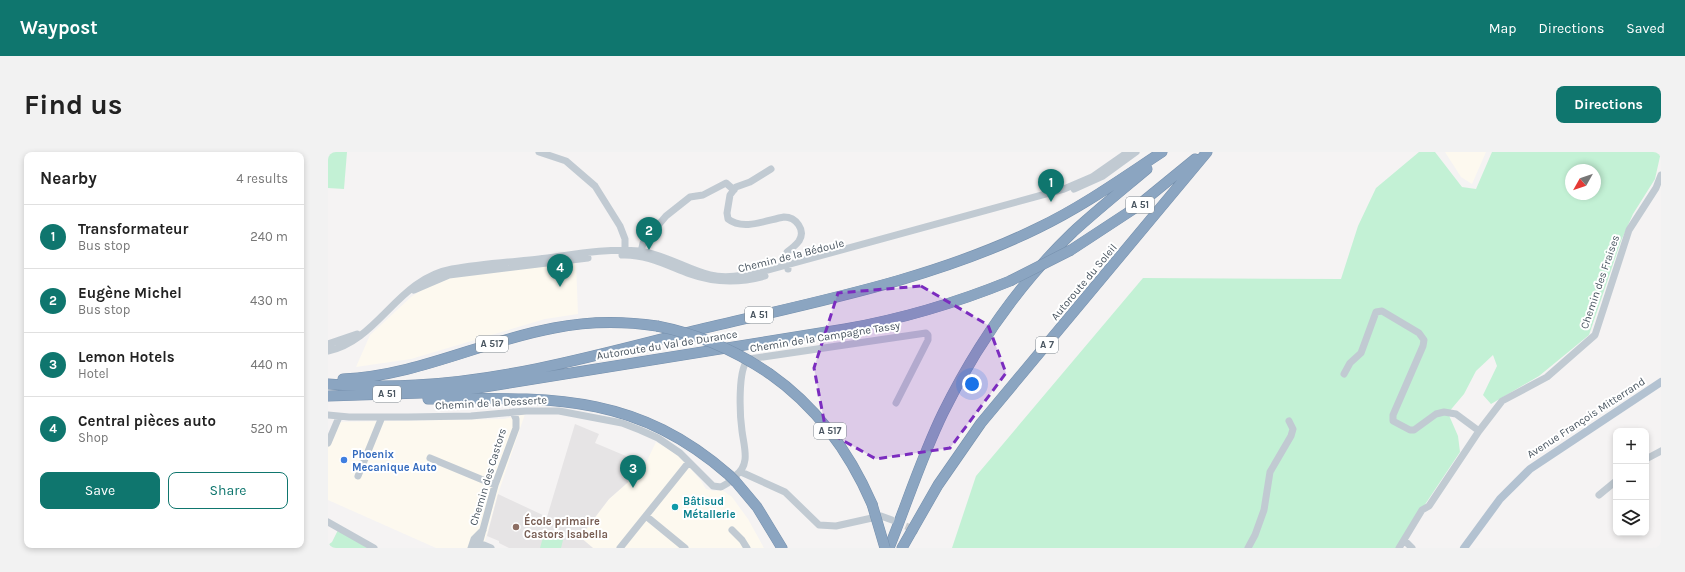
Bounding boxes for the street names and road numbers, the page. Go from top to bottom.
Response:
road number: A 51 [1126,197,1154,213]
street label: Chemin des Fraises [1578,233,1622,331]
street label: Chemin de la Bédoule [737,236,846,275]
street label: Autoroute du Soleil [1048,241,1120,323]
road number: A 51 [745,307,773,323]
street label: Chemin de la Campagne Tassy [749,319,901,355]
street label: Autoroute du Val de Durance [596,327,739,363]
road number: A 517 [476,336,508,352]
road number: A 7 [1036,337,1058,353]
street label: Avenue François Mitterrand [1524,375,1648,461]
road number: A 51 [373,386,401,402]
street label: Chemin de la Desserte [435,394,548,412]
road number: A 517 [814,423,846,439]
street label: Chemin des Castors [467,427,509,527]

